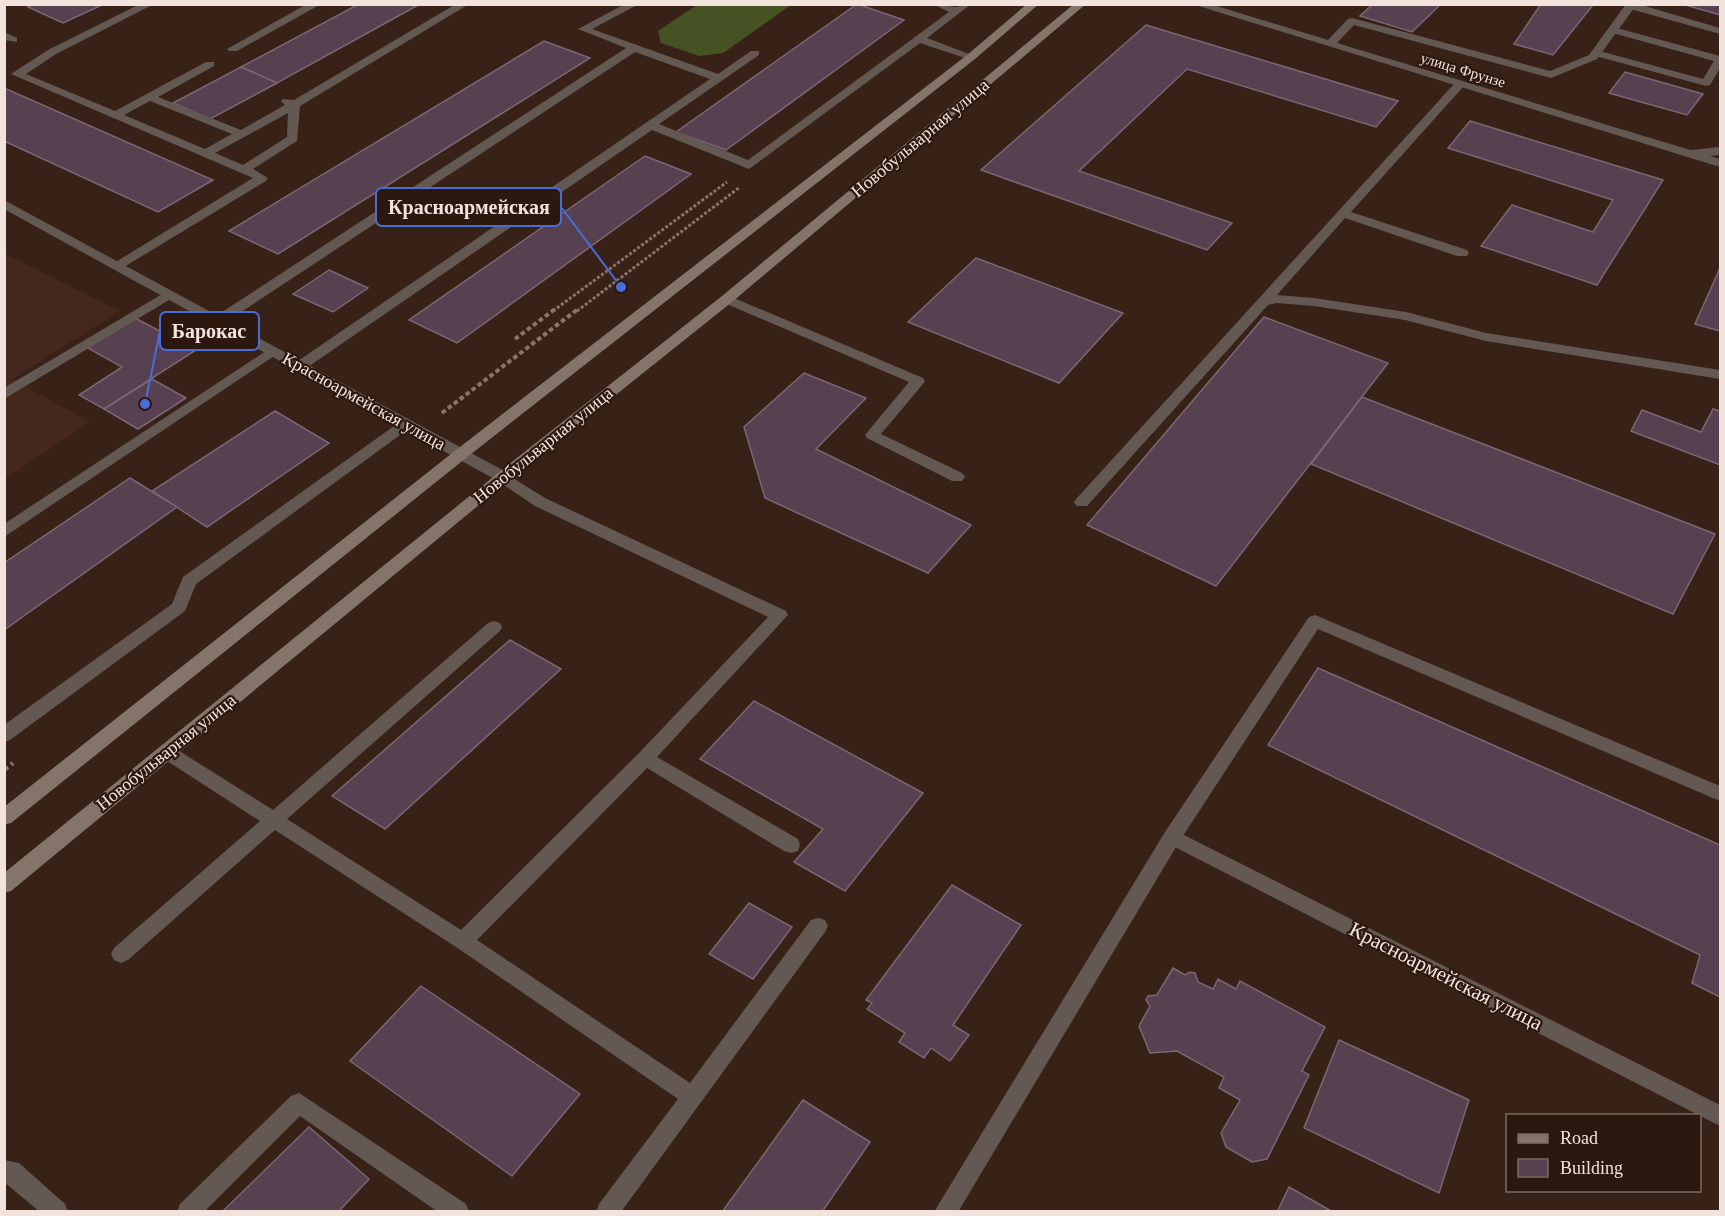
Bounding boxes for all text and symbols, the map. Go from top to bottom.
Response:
street label: улица Фрунзе [1419,49,1508,91]
street label: Новобульварная улица [847,75,993,201]
callout: Красноармейская [376,188,561,226]
text: Красноармейская [388,196,550,219]
callout: Барокас [160,312,259,350]
text: Барокас [172,320,246,343]
street label: Красноармейская улица [279,348,449,454]
street label: Новобульварная улица [469,383,617,507]
street label: Новобульварная улица [92,690,240,814]
street label: Красноармейская улица [1345,917,1547,1035]
legend [1506,1114,1701,1192]
text: Road [1560,1128,1598,1148]
text: Building [1560,1158,1623,1178]

